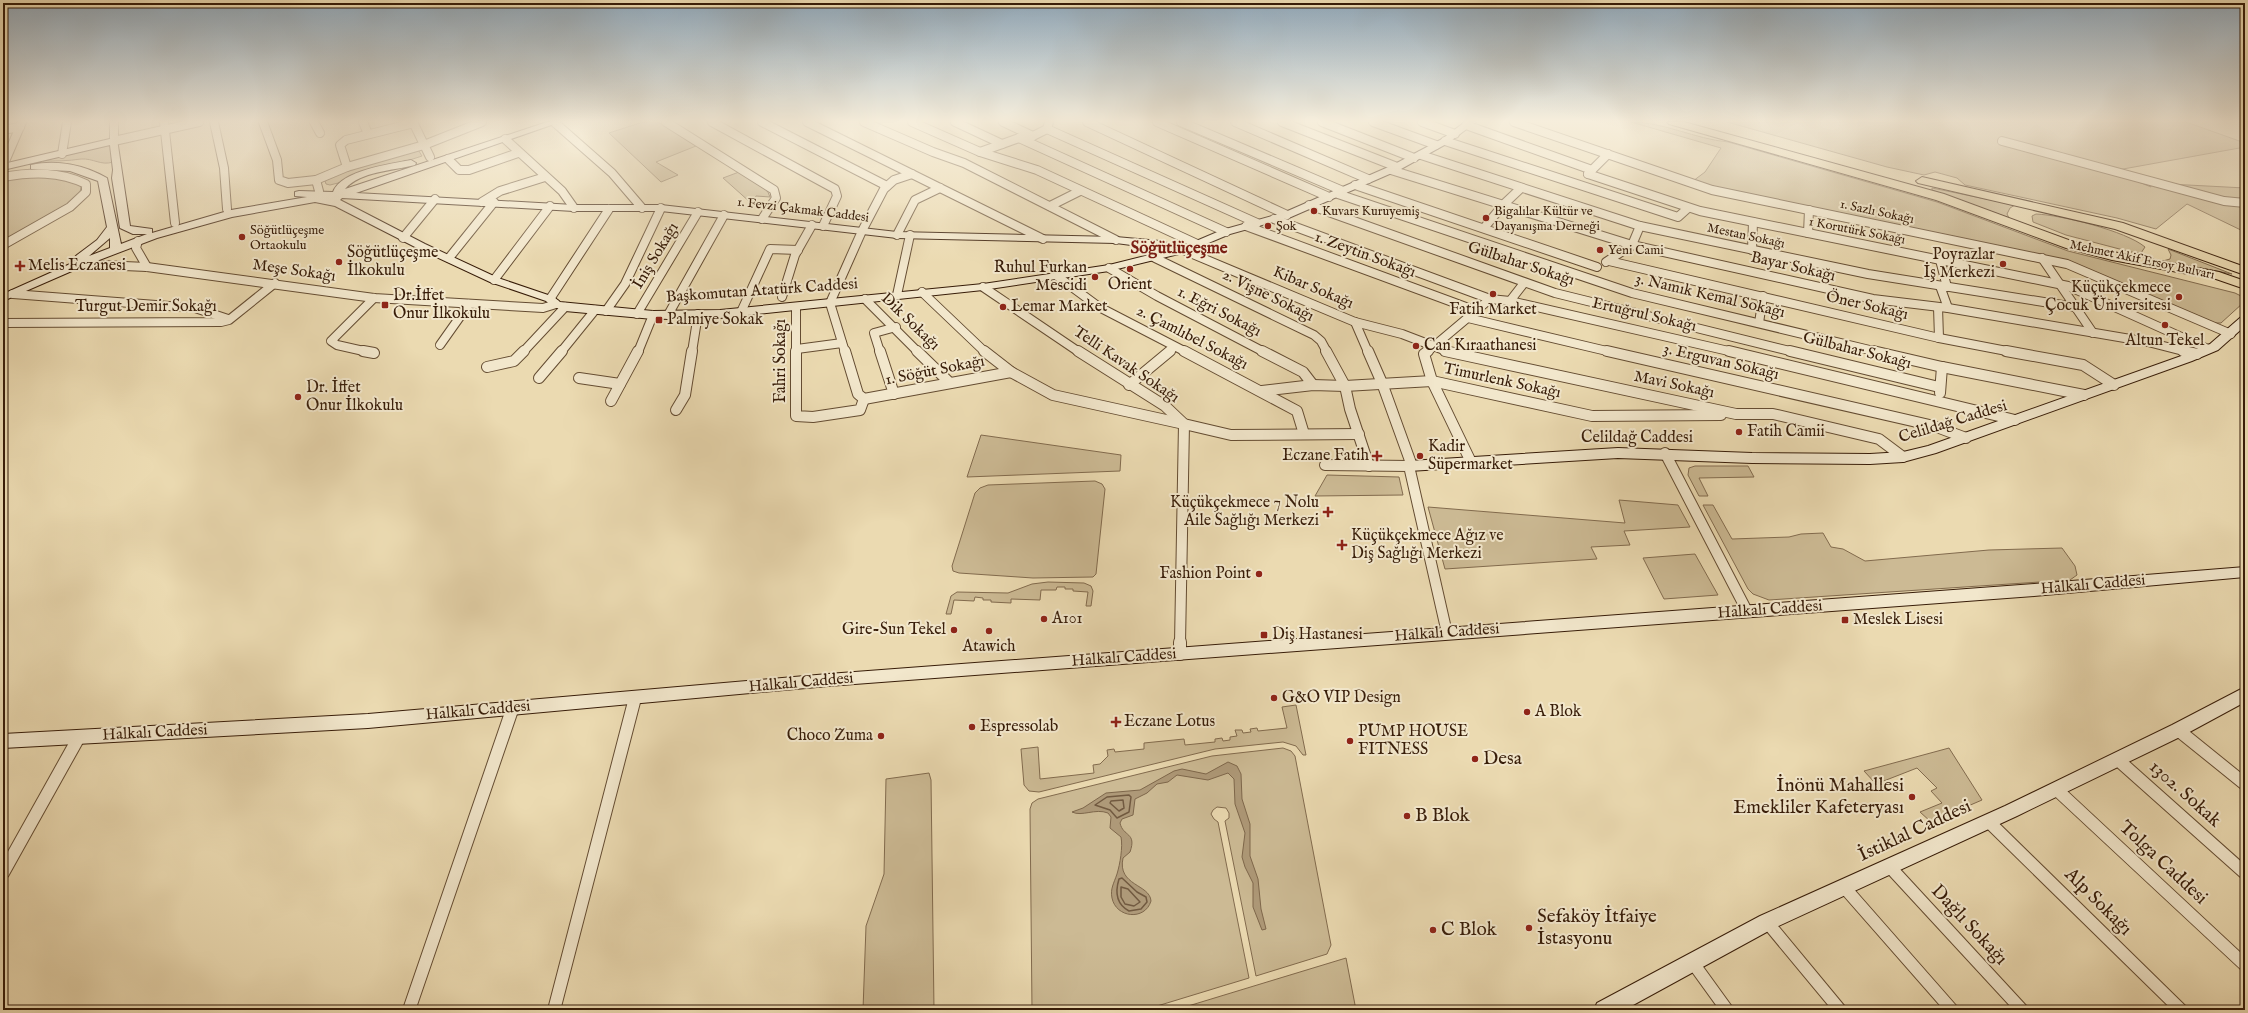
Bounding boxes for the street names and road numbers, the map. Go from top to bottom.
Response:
street label: 1. Fevzi Çakmak Caddesi [736,193,870,227]
street label: 1. Sazlı Sokağı [1838,196,1916,228]
street label: 1 Korutürk Sokağı [1807,213,1907,249]
street label: İniş Sokağı [627,218,684,293]
street label: Mestan Sokağı [1705,219,1787,253]
street label: 1. Zeytin Sokağı [1312,227,1418,283]
street label: Mehmet Akif Ersoy Bulvarı [2068,236,2217,284]
street label: Gülbahar Sokağı [1465,237,1577,291]
street label: Bayar Sokağı [1749,248,1837,286]
street label: Meşe Sokağı [251,255,337,287]
street label: Kibar Sokağı [1270,262,1356,314]
street label: 2. Vişne Sokağı [1219,265,1317,327]
street label: 3. Namık Kemal Sokağı [1633,269,1787,323]
street label: Başkomutan Atatürk Caddesi [665,274,859,308]
street label: 1. Eğri Sokağı [1174,282,1264,342]
street label: Öner Sokağı [1824,286,1910,325]
street label: Dik Sokağı [876,289,944,355]
street label: Ertuğrul Sokağı [1590,293,1698,337]
street label: Turgut Demir Sokağı [75,297,217,317]
street label: 2. Çamlıbel Sokağı [1133,301,1251,375]
street label: Fahri Sokağı [771,319,791,403]
street label: Telli Kavak Sokağı [1069,322,1183,408]
street label: Gülbahar Sokağı [1801,328,1913,374]
street label: 3. Erguvan Sokağı [1661,339,1781,385]
street label: 1. Söğüt Sokağı [884,352,986,390]
street label: Timurlenk Sokağı [1441,359,1563,403]
street label: Mavi Sokağı [1632,367,1716,403]
street label: Celildağ Caddesi [1897,396,2009,448]
street label: Celildağ Caddesi [1581,428,1693,448]
street label: Halkalı Caddesi [2040,570,2146,600]
street label: Halkalı Caddesi [1717,596,1823,624]
street label: Halkalı Caddesi [1394,619,1500,647]
street label: Halkalı Caddesi [1071,644,1177,672]
street label: Halkalı Caddesi [748,668,854,698]
street label: Halkalı Caddesi [425,696,531,726]
street label: Halkalı Caddesi [102,720,208,746]
street label: 1302. Sokak [2144,755,2227,833]
street label: İstiklal Caddesi [1855,794,1975,868]
street label: Tolga Caddesi [2114,816,2212,910]
street label: Alp Sokağı [2058,862,2137,941]
street label: Dağlı Sokağı [1925,880,2013,970]

